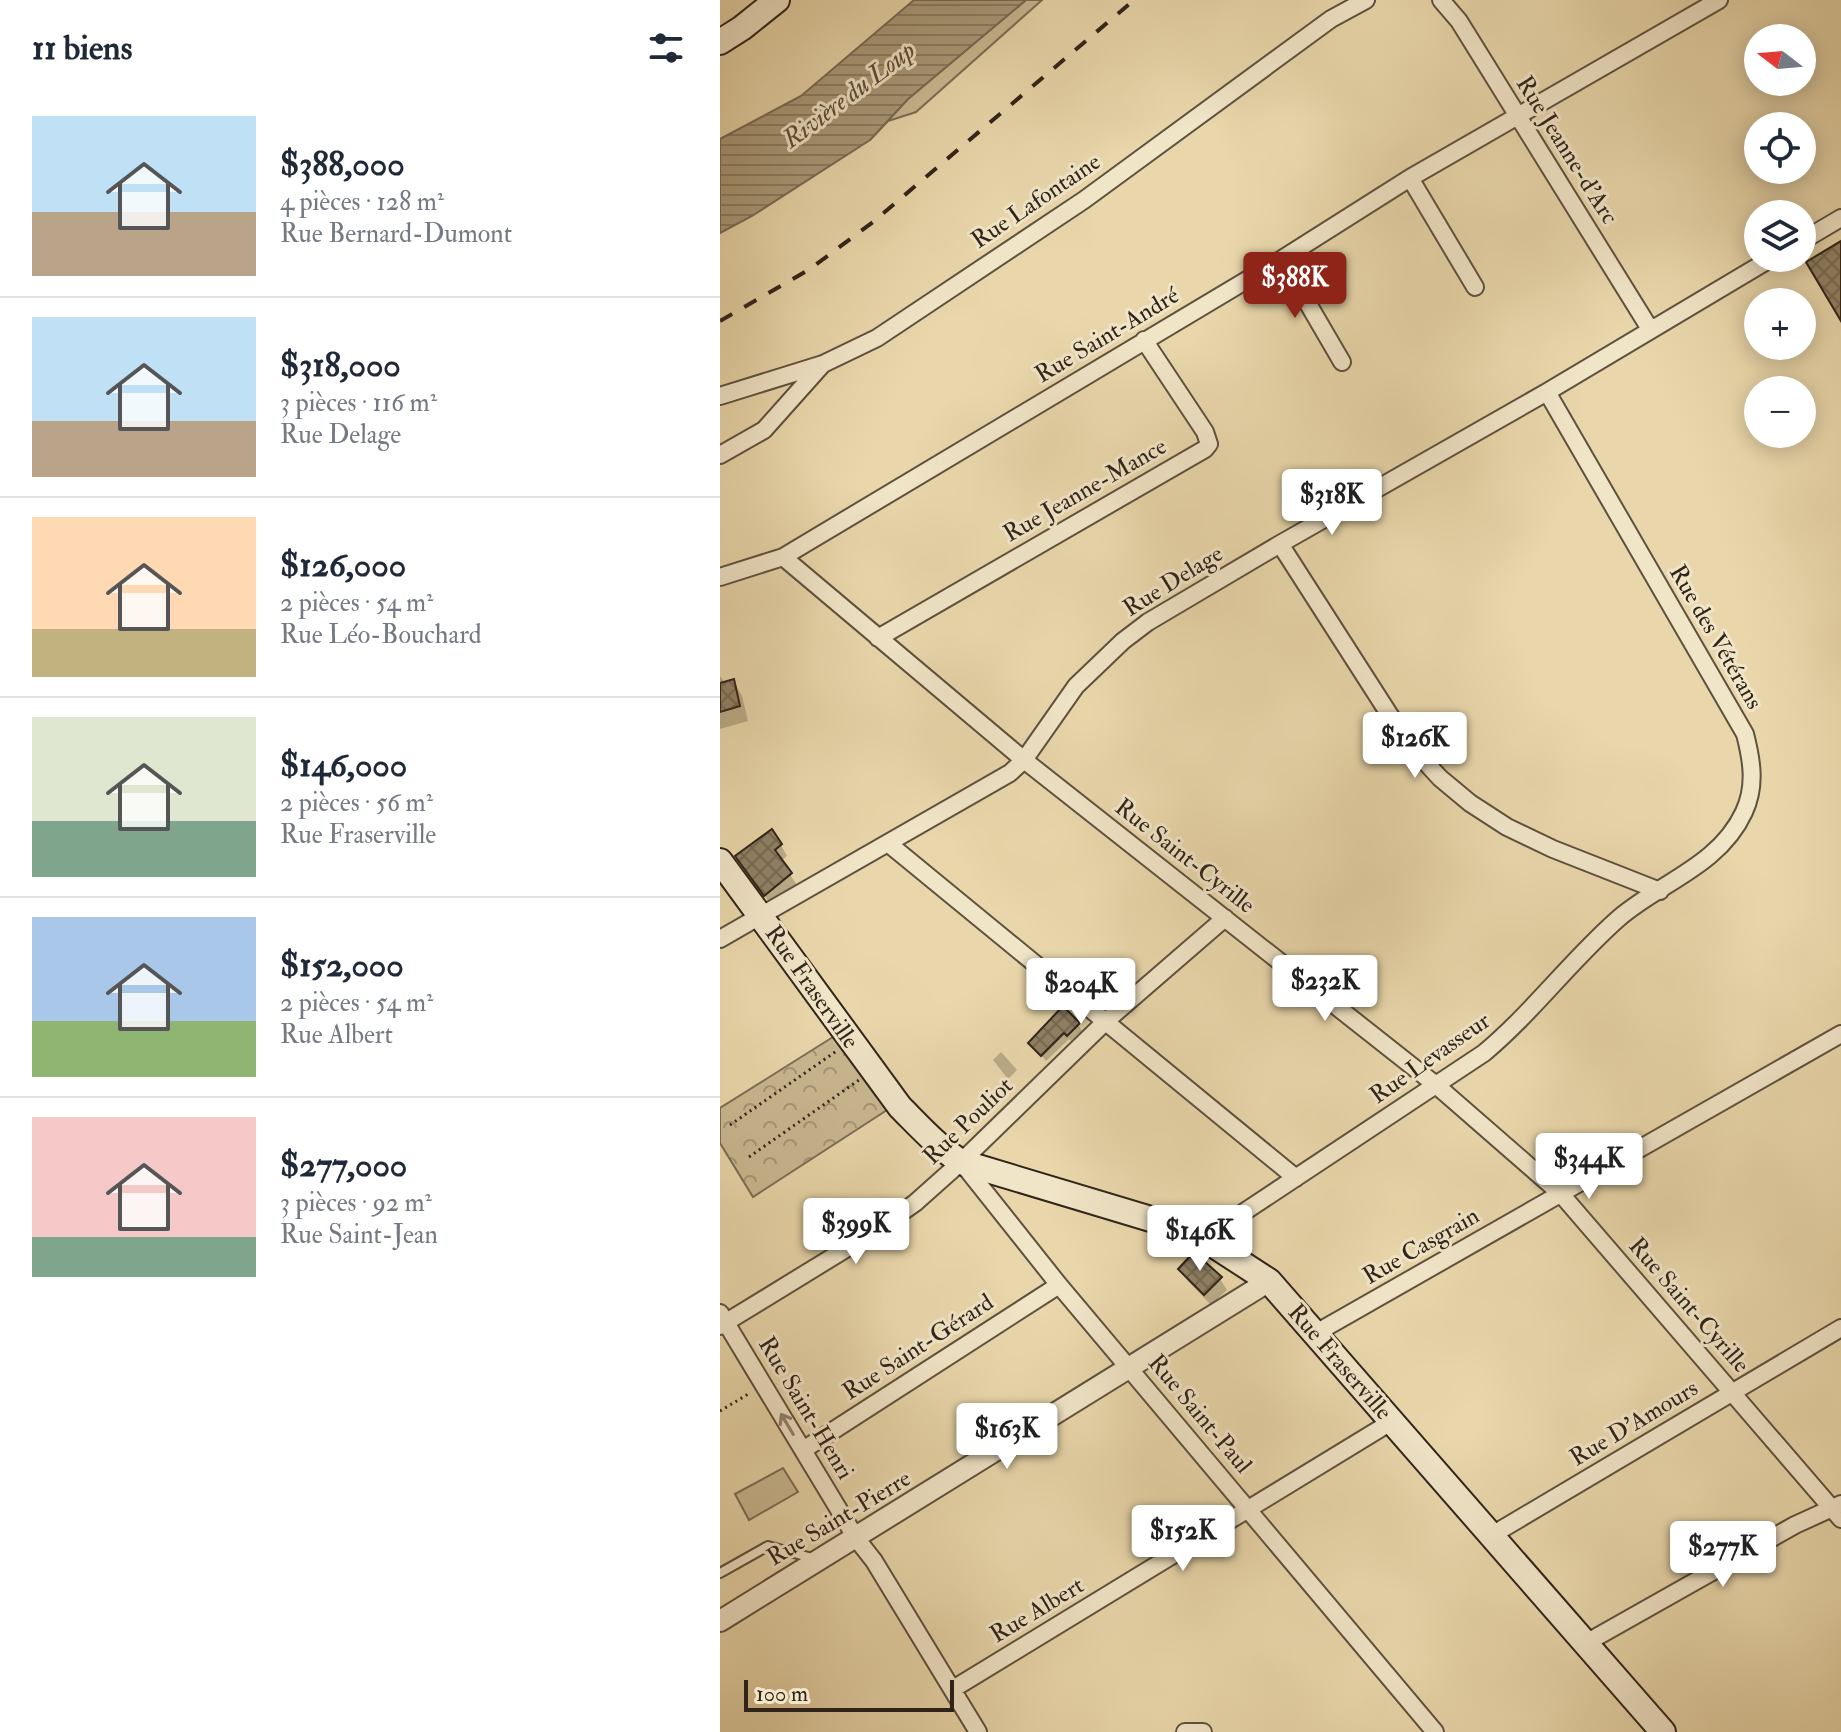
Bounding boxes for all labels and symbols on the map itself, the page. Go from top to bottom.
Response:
north arrow [1744,24,1816,96]
water label: Rivière du Loup [775,35,922,156]
street label: Rue Jeanne-d'Arc [1509,70,1625,230]
street label: Rue Lafontaine [965,146,1107,256]
pin: $388K [1239,252,1351,320]
street label: Rue Saint-André [1029,279,1185,390]
street label: Rue Jeanne-Mance [998,431,1172,549]
pin: $318K [1276,469,1388,537]
street label: Rue Delage [1117,538,1229,624]
street label: Rue des Vétérans [1662,559,1770,715]
pin: $126K [1359,712,1471,780]
street label: Rue Saint-Cyrille [1109,792,1261,920]
street label: Rue Fraserville [758,919,866,1055]
pin: $232K [1269,955,1381,1023]
pin: $204K [1025,958,1137,1026]
street label: Rue Levasseur [1364,1005,1496,1111]
street label: Rue Pouliot [916,1070,1020,1172]
pin: $344K [1533,1133,1645,1201]
pin: $399K [800,1198,912,1266]
street label: Rue Casgrain [1357,1200,1485,1292]
pin: $146K [1144,1205,1256,1273]
street label: Rue Saint-Cyrille [1622,1231,1756,1379]
street label: Rue Saint-Gérard [837,1287,999,1407]
street label: Rue Fraserville [1281,1297,1399,1427]
street label: Rue Saint-Henri [751,1331,861,1485]
street label: Rue Saint-Paul [1141,1348,1259,1480]
street label: Rue D'Amours [1564,1373,1704,1473]
pin: $163K [951,1403,1063,1471]
one-way arrow [779,1413,795,1436]
street label: Rue Saint-Pierre [761,1463,917,1573]
pin: $152K [1127,1505,1239,1573]
pin: $277K [1667,1521,1779,1589]
street label: Rue Albert [984,1570,1090,1650]
scale bar [744,1676,954,1712]

